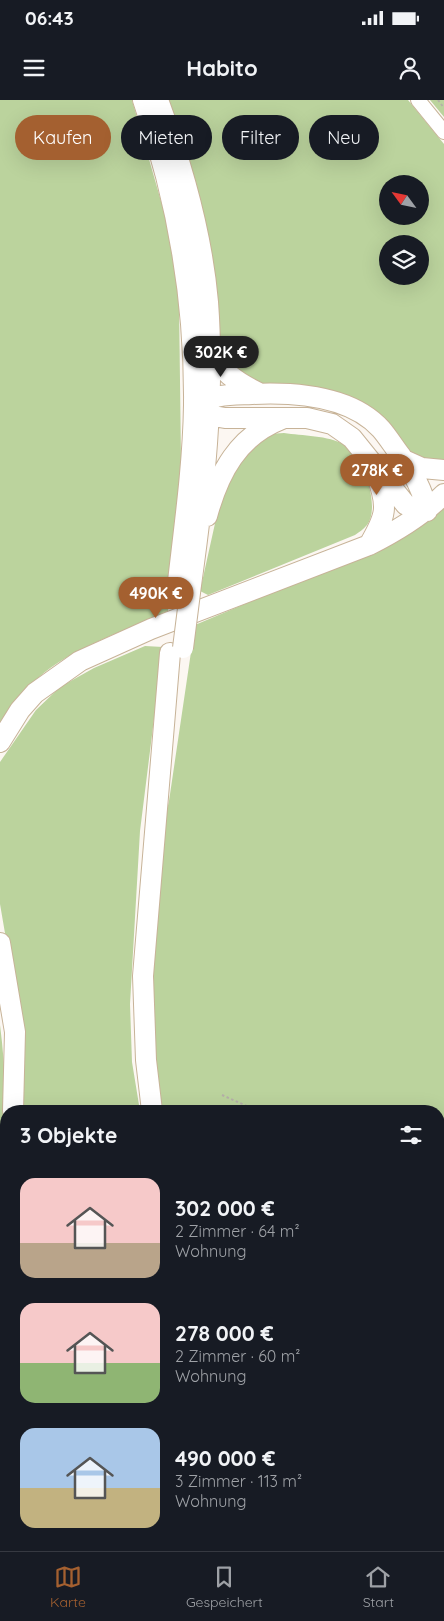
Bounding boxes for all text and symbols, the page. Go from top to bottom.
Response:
text: 06:43 [25,6,74,30]
icon: menu [20,54,48,82]
text: Habito [186,54,258,82]
icon: person [396,54,424,82]
chip: Kaufen [15,115,111,160]
chip: Mieten [121,115,212,160]
chip: Filter [222,115,299,160]
chip: Neu [309,115,379,160]
north arrow [379,175,429,225]
map controls [379,175,429,285]
button: layers [379,235,429,285]
pin: 302K € [180,336,262,378]
text: 302K € [195,342,247,362]
pin: 278K € [336,454,418,496]
text: 278K € [351,460,403,480]
pin: 490K € [115,576,197,619]
text: 490K € [130,583,183,603]
icon: filters [397,1121,425,1149]
text: 3 Objekte [20,1122,117,1148]
text: 302 000 € [175,1195,275,1221]
icon: home [60,1198,120,1258]
text: 2 Zimmer · 64 m² [175,1221,300,1241]
text: Wohnung [175,1241,247,1261]
text: 278 000 € [175,1320,274,1346]
icon: home [60,1323,120,1383]
text: 2 Zimmer · 60 m² [175,1346,300,1366]
text: Wohnung [175,1366,247,1386]
text: 490 000 € [175,1445,275,1471]
icon: home [60,1448,120,1508]
text: 3 Zimmer · 113 m² [175,1471,302,1491]
text: Wohnung [175,1491,247,1511]
tab: Karte [50,1563,86,1611]
tab: Gespeichert [186,1563,263,1611]
tab: Start [363,1563,394,1611]

